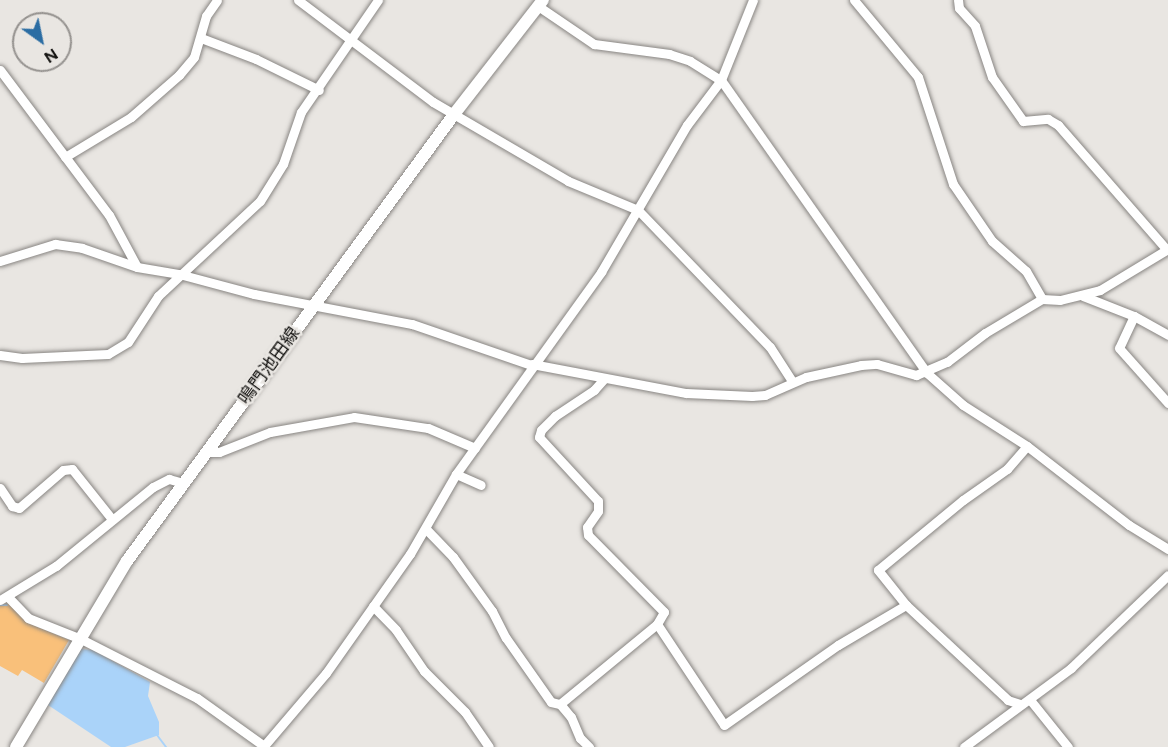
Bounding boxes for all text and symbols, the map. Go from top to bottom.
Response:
north arrow [12,12,72,72]
text: N [41,45,61,67]
street label: 鳴門池田線 [234,323,304,409]

